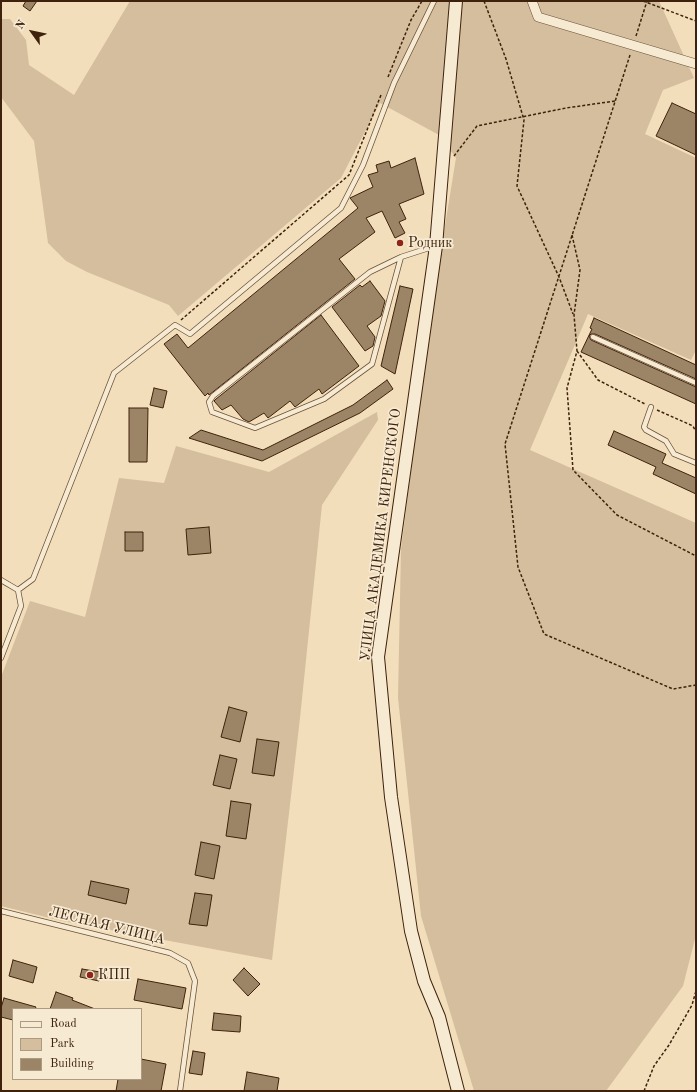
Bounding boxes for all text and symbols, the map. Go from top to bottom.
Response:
north arrow [12,12,52,52]
text: N [15,19,28,32]
place label: Родник [408,235,452,251]
marker: Родник [395,238,405,248]
street label: УЛИЦА АКАДЕМИКА КИРЕНСКОГО [357,408,405,662]
street label: ЛЕСНАЯ УЛИЦА [47,903,167,949]
place label: КПП [98,967,130,983]
marker: КПП [85,970,95,980]
legend [12,1008,142,1080]
text: Road [50,1018,77,1030]
text: Park [50,1038,75,1050]
text: Building [50,1058,94,1070]

